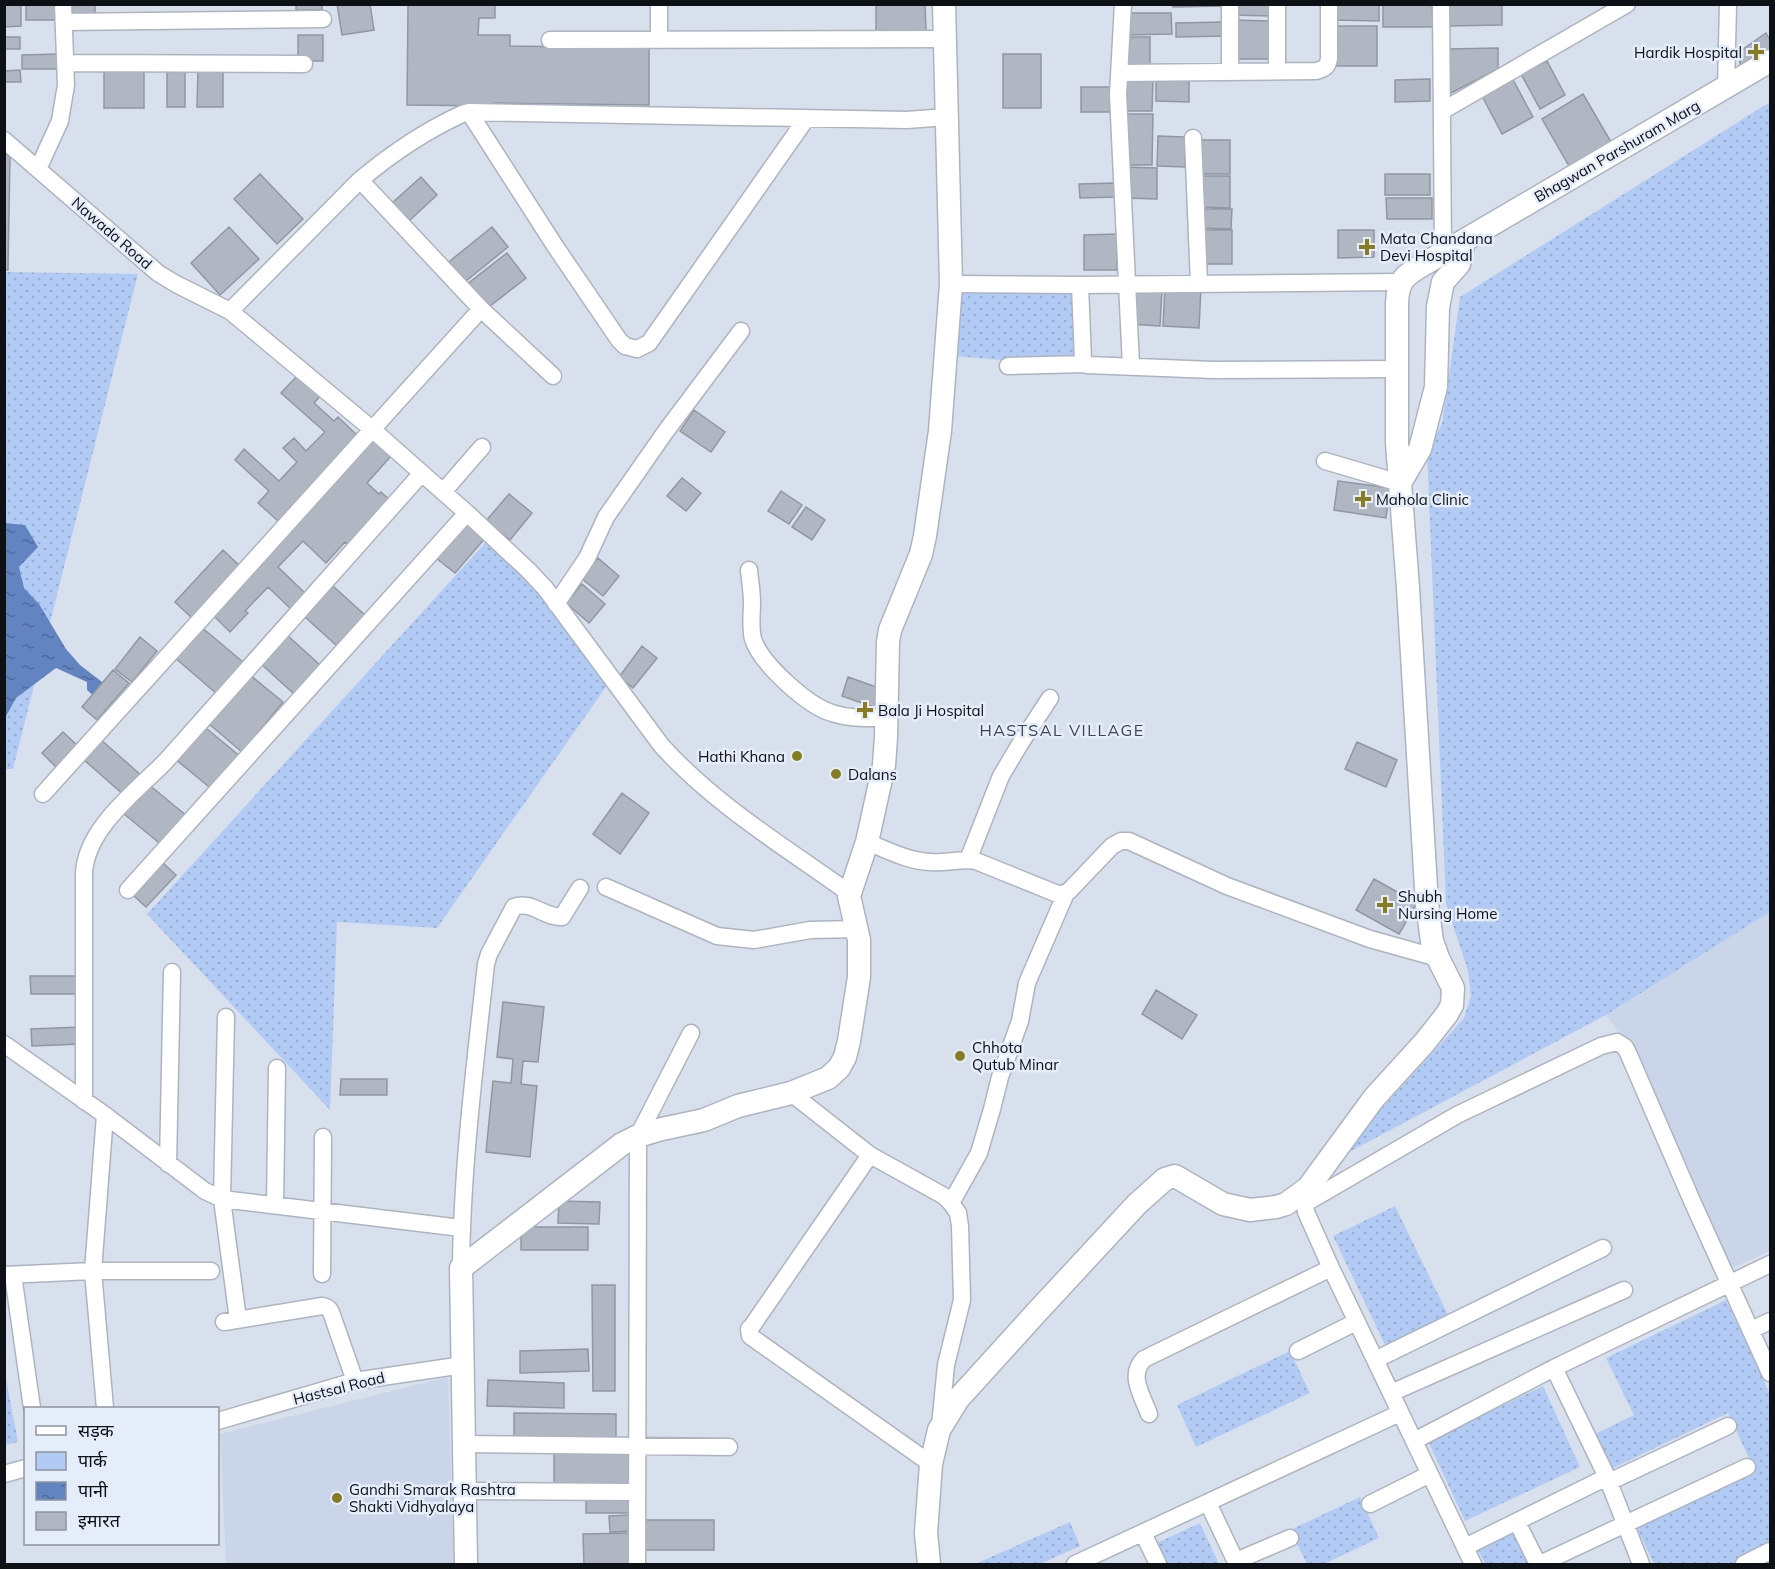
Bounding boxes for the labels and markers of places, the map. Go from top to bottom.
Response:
place label: Hardik Hospital [1634,43,1742,62]
marker: Hardik Hospital [1747,43,1765,61]
place label: Mata Chandana Devi Hospital [1380,229,1493,265]
marker: Mata Chandana Devi Hospital [1358,238,1376,256]
marker: Mahola Clinic [1354,490,1372,508]
place label: Mahola Clinic [1376,490,1469,509]
marker: Bala Ji Hospital [856,701,874,719]
place label: Bala Ji Hospital [878,701,984,720]
place label: Hathi Khana [698,747,785,766]
marker: Hathi Khana [790,749,804,763]
place label: Dalans [848,765,897,784]
marker: Dalans [829,767,843,781]
place label: Shubh Nursing Home [1398,887,1497,923]
marker: Shubh Nursing Home [1376,896,1394,914]
place label: Chhota Qutub Minar [972,1038,1059,1074]
marker: Chhota Qutub Minar [953,1049,967,1063]
place label: Gandhi Smarak Rashtra Shakti Vidhyalaya [349,1480,516,1516]
marker: Gandhi Smarak Rashtra Shakti Vidhyalaya [330,1491,344,1505]

